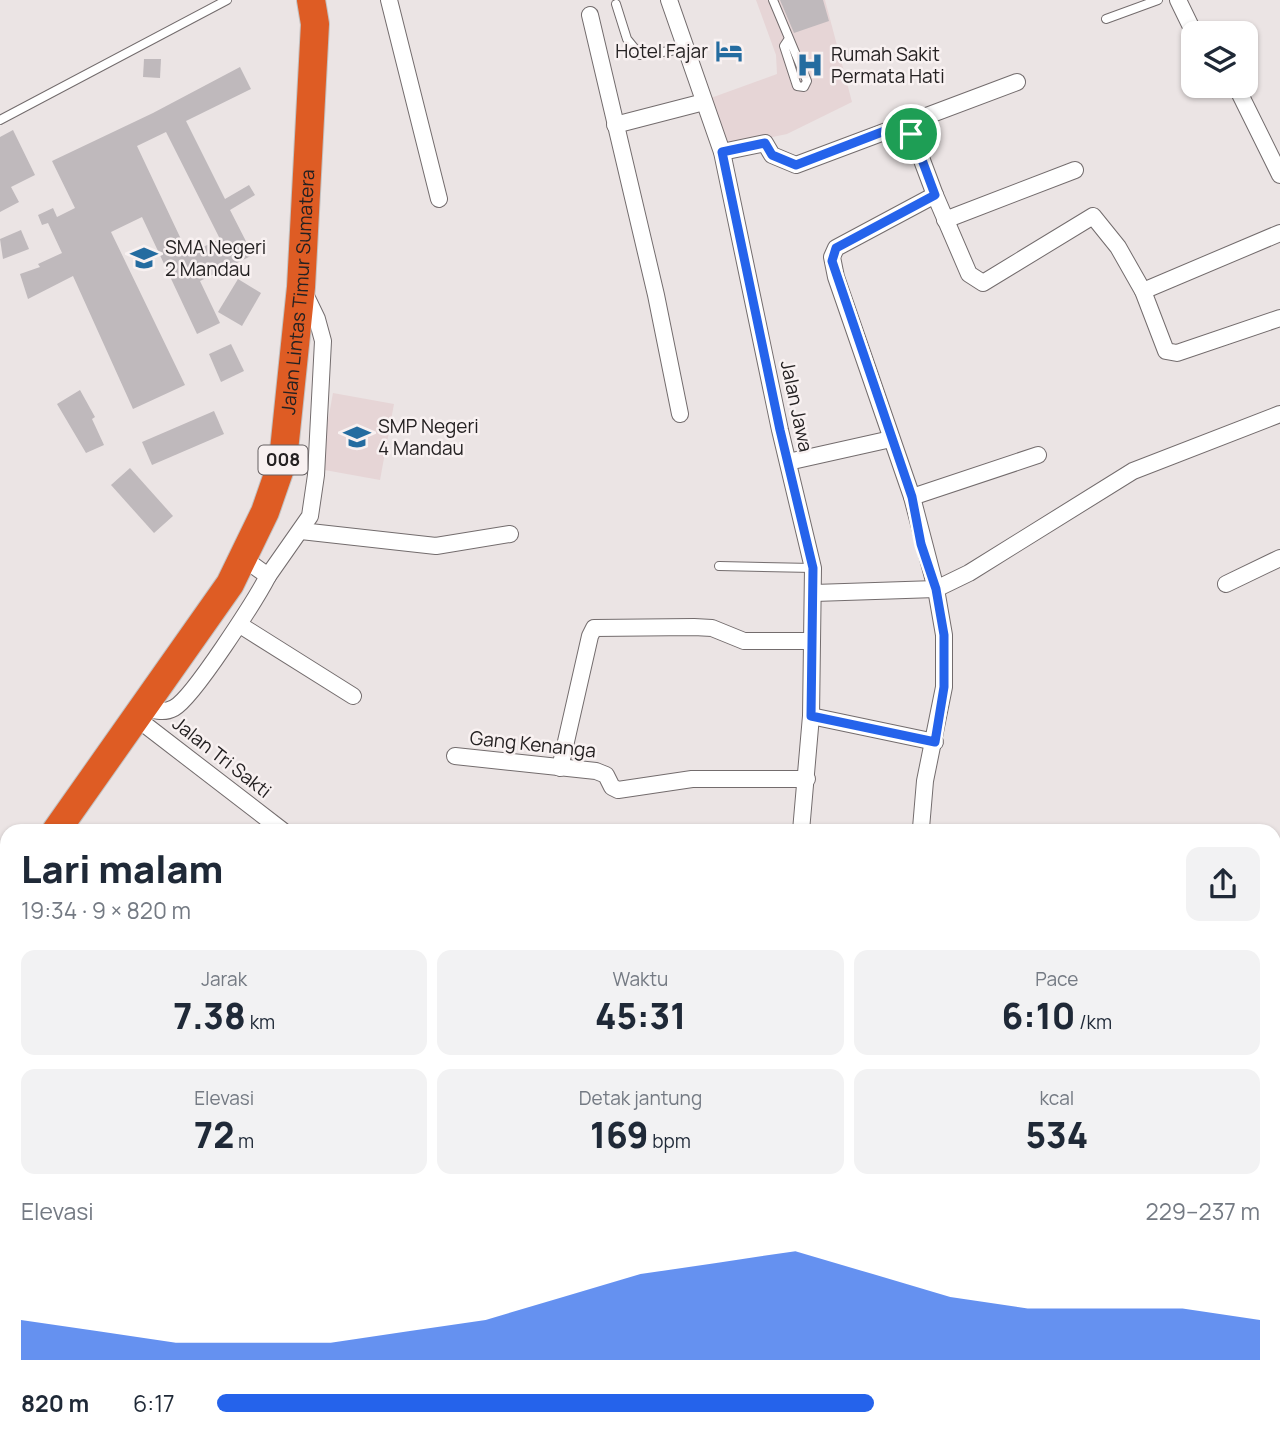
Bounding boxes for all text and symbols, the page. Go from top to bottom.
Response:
map controls [1181,21,1258,98]
button: layers [1181,21,1258,98]
hotel icon: Hotel Fajar [714,36,744,66]
place label: Hotel Fajar [615,38,708,64]
place label: Rumah Sakit Permata Hati [831,41,945,89]
hospital icon: Rumah Sakit Permata Hati [795,50,825,80]
pin [881,104,941,164]
icon: arrive [892,115,930,153]
street label: Jalan Lintas Timur Sumatera [275,169,320,416]
place label: SMA Negeri 2 Mandau [165,234,266,282]
school or university icon: SMA Negeri 2 Mandau [129,243,159,273]
street label: Jalan Jawa [775,358,819,454]
place label: SMP Negeri 4 Mandau [378,413,479,461]
school or university icon: SMP Negeri 4 Mandau [342,422,372,452]
road number: 008 [258,446,308,474]
street label: Jalan Tri Sakti [167,710,277,804]
street label: Gang Kenanga [469,724,597,764]
text: Lari malam [21,842,223,894]
button: share [1186,847,1260,921]
text: 19:34 · 9 × 820 m [21,894,191,926]
text: Jarak [201,966,247,992]
text: Waktu [613,966,668,992]
text: Pace [1035,966,1078,992]
text: 7.38 [173,992,246,1040]
text: 45:31 [595,992,686,1040]
text: 6:10 [1002,992,1075,1040]
text: km [246,1009,275,1035]
text: /km [1075,1009,1112,1035]
text: Elevasi [194,1085,254,1111]
text: Detak jantung [579,1085,702,1111]
text: kcal [1039,1085,1074,1111]
text: 72 [194,1111,234,1159]
text: 169 [590,1111,648,1159]
text: 534 [1025,1111,1088,1159]
text: m [234,1128,254,1154]
text: bpm [648,1128,691,1154]
text: Elevasi [21,1195,94,1227]
text: 229–237 m [1146,1195,1260,1227]
text: 820 m [21,1387,89,1419]
text: 6:17 [133,1387,175,1419]

